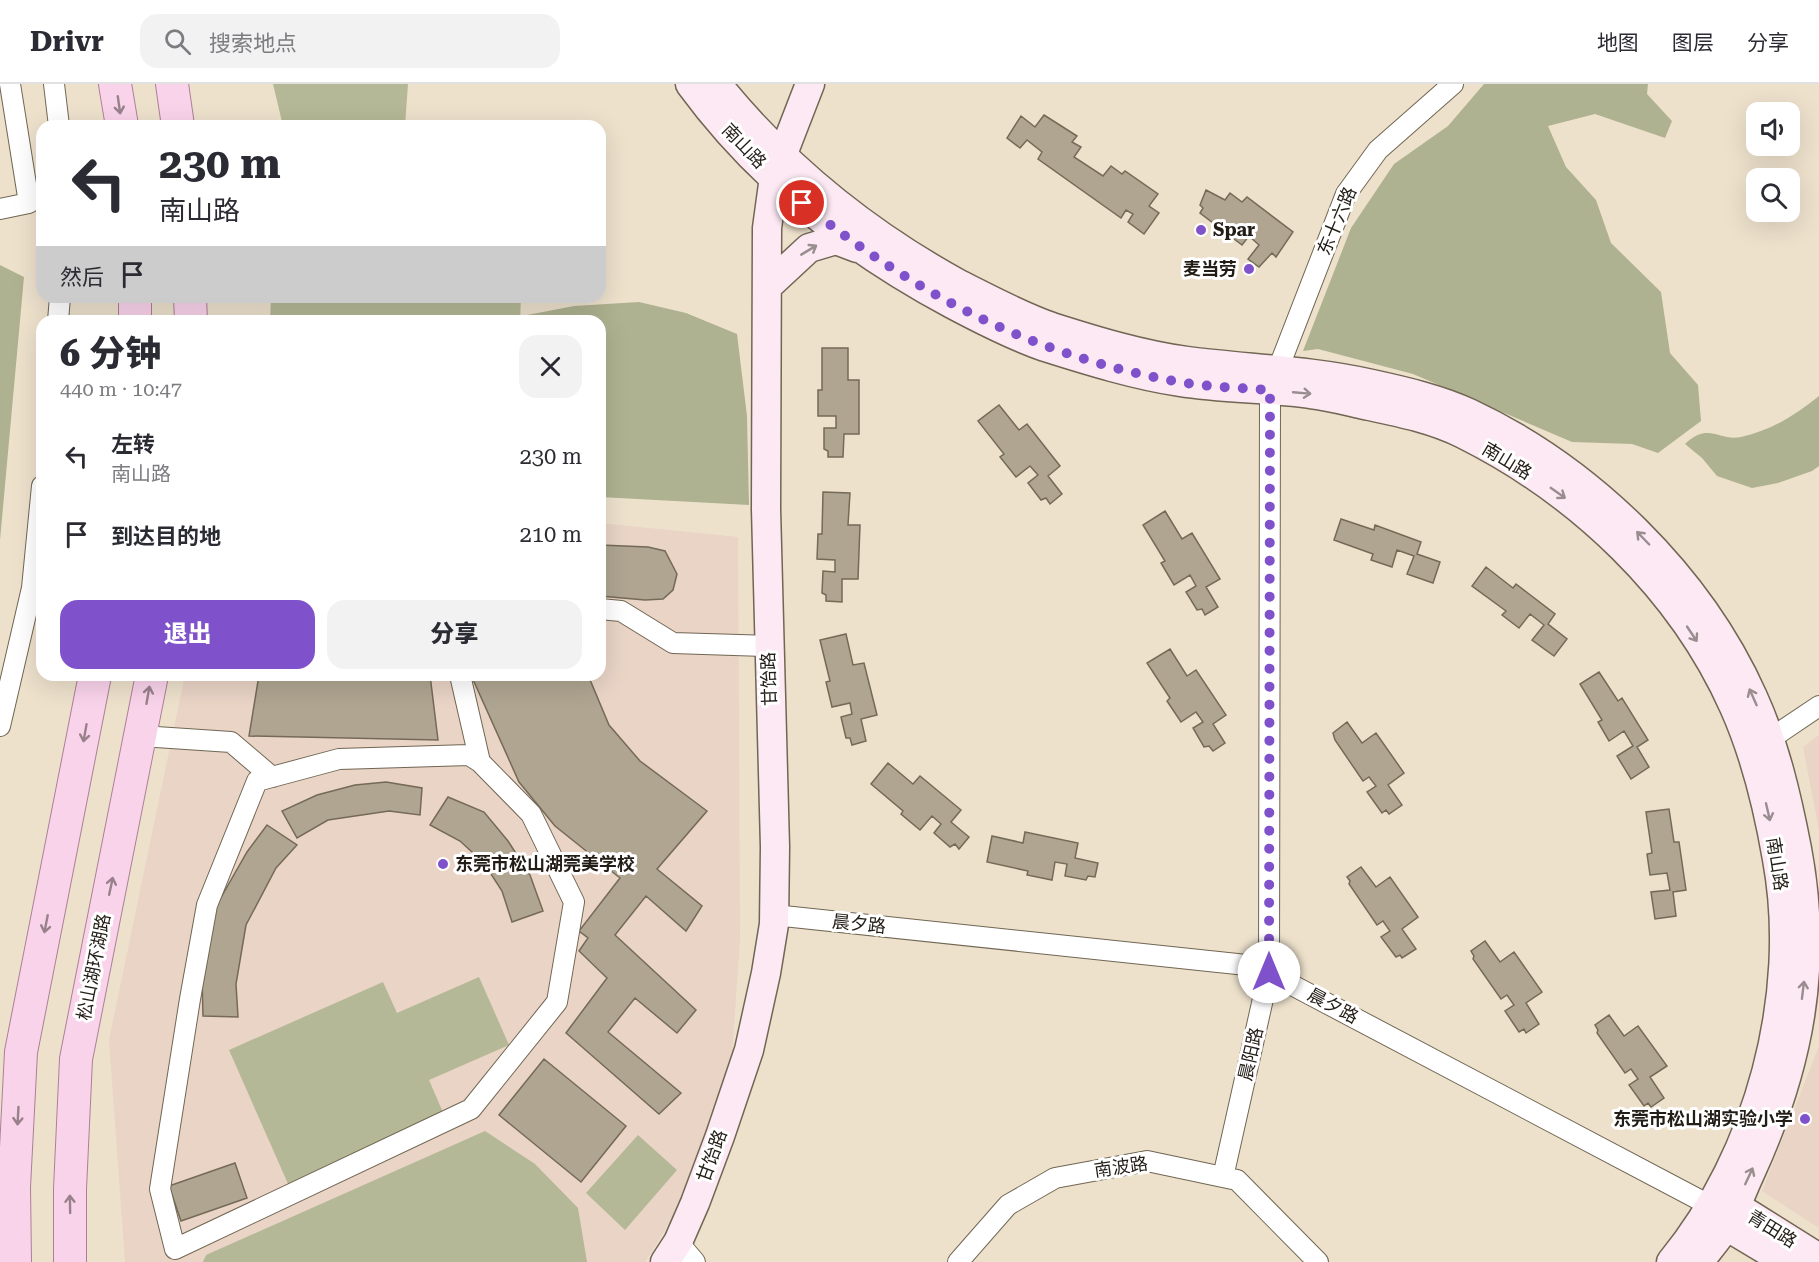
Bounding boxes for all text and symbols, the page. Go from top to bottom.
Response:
search box [140,14,560,68]
text: Drivr [30,25,104,58]
icon: search [161,25,194,58]
text: 搜索地点 [209,31,297,56]
text: 地图 [1597,31,1639,55]
text: 图层 [1672,31,1714,55]
text: 分享 [1747,31,1789,55]
one-way arrow [114,95,125,114]
map controls [1746,102,1800,222]
button: sound [1746,102,1800,156]
street label: 南山路 [718,119,771,172]
text: 230 m [159,139,281,188]
icon: left [60,144,138,222]
button: search [1746,168,1800,222]
pin [776,177,827,228]
street label: 东十六路 [1313,184,1360,258]
icon: arrive [785,186,818,219]
text: 南山路 [159,195,240,227]
place label: Spar [1213,219,1255,240]
marker: Spar [1194,223,1208,237]
one-way arrow [800,244,817,256]
icon: arrive [116,258,149,291]
place label: 麦当劳 [1183,258,1237,279]
marker: 麦当劳 [1242,262,1256,276]
text: 然后 [60,265,104,290]
text: 6 分钟 [60,333,161,375]
button: close [519,335,582,398]
text: 440 m · 10:47 [60,377,182,401]
one-way arrow [1291,388,1311,399]
text: 左转 [111,432,155,457]
street label: 南山路 [1479,438,1536,483]
icon: left [60,440,93,473]
text: 230 m [519,444,582,469]
text: 南山路 [111,462,171,486]
one-way arrow [1550,487,1566,499]
icon: arrive [60,518,93,551]
text: 210 m [519,522,582,547]
text: 到达目的地 [111,524,221,549]
one-way arrow [1635,530,1650,545]
button: 退出 [60,600,315,669]
button: 分享 [327,600,582,669]
one-way arrow [1685,625,1698,642]
street label: 甘饴路 [757,652,780,706]
one-way arrow [143,685,154,705]
one-way arrow [1747,689,1758,707]
one-way arrow [79,722,90,742]
one-way arrow [1762,802,1774,821]
street label: 南山路 [1763,836,1792,892]
place label: 东莞市松山湖莞美学校 [455,853,635,874]
marker: 东莞市松山湖莞美学校 [436,857,450,871]
one-way arrow [105,877,117,896]
street label: 晨夕路 [831,910,887,937]
street label: 松山湖环湖路 [73,912,114,1022]
one-way arrow [40,913,51,933]
position arrow [1237,940,1301,1004]
one-way arrow [1798,980,1809,1000]
street label: 晨夕路 [1304,984,1362,1028]
street label: 晨阳路 [1234,1025,1267,1083]
one-way arrow [12,1106,23,1126]
place label: 东莞市松山湖实验小学 [1613,1108,1793,1129]
marker: 东莞市松山湖实验小学 [1798,1112,1812,1126]
street label: 甘饴路 [692,1127,731,1185]
street label: 南波路 [1093,1152,1149,1181]
one-way arrow [1744,1167,1756,1185]
one-way arrow [64,1194,76,1214]
street label: 青田路 [1744,1205,1801,1252]

